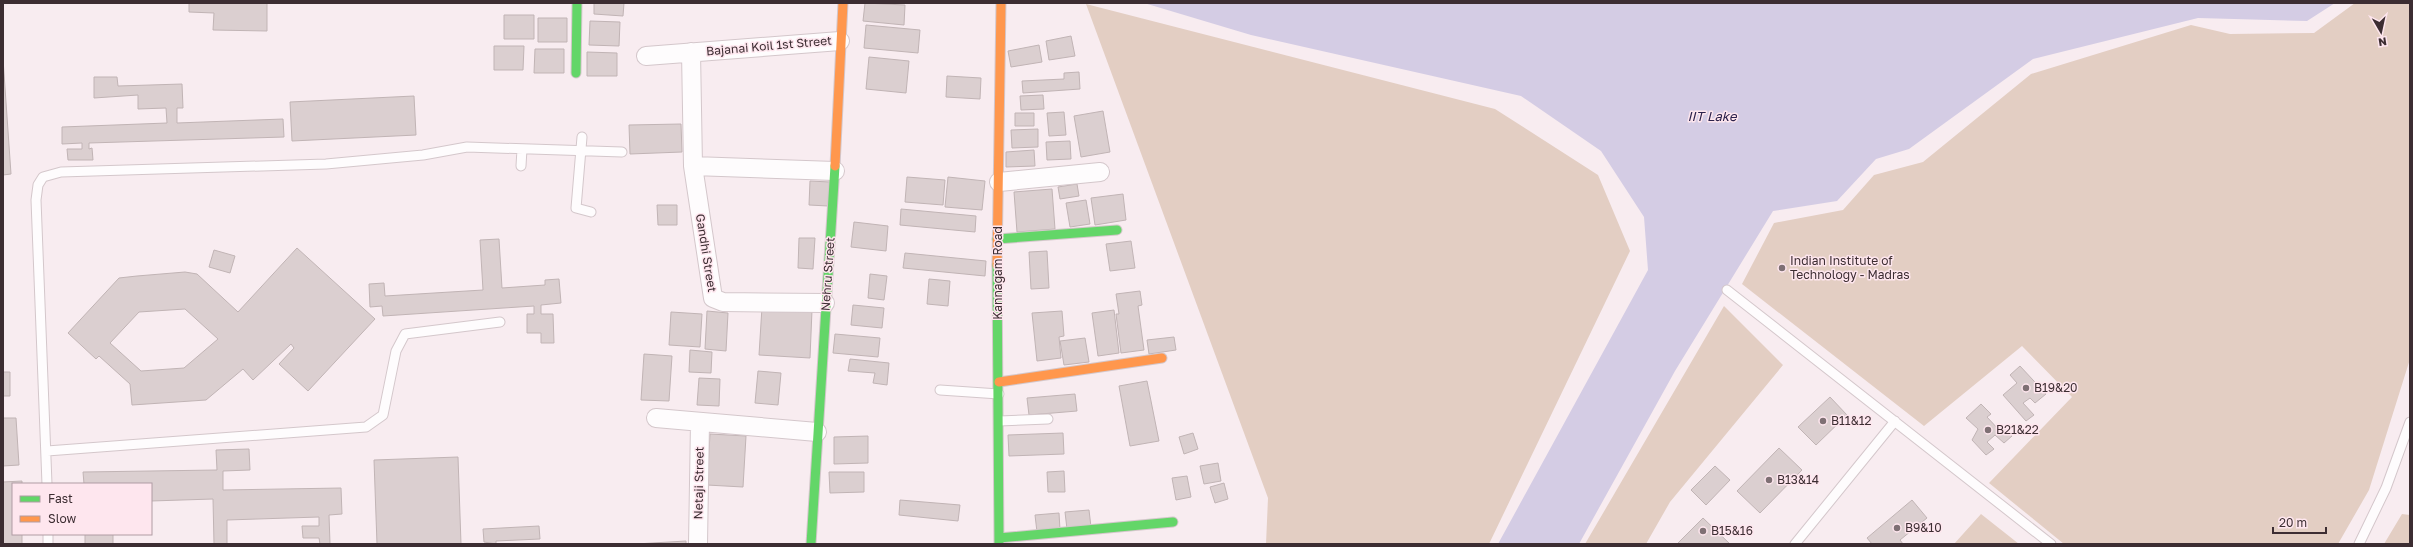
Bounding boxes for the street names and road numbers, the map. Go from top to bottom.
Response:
street label: Bajanai Koil 1st Street [706,33,833,58]
street label: Gandhi Street [693,213,720,293]
street label: Kannagam Road [990,226,1005,320]
street label: Nehru Street [817,236,838,311]
street label: Netaji Street [690,446,707,519]

